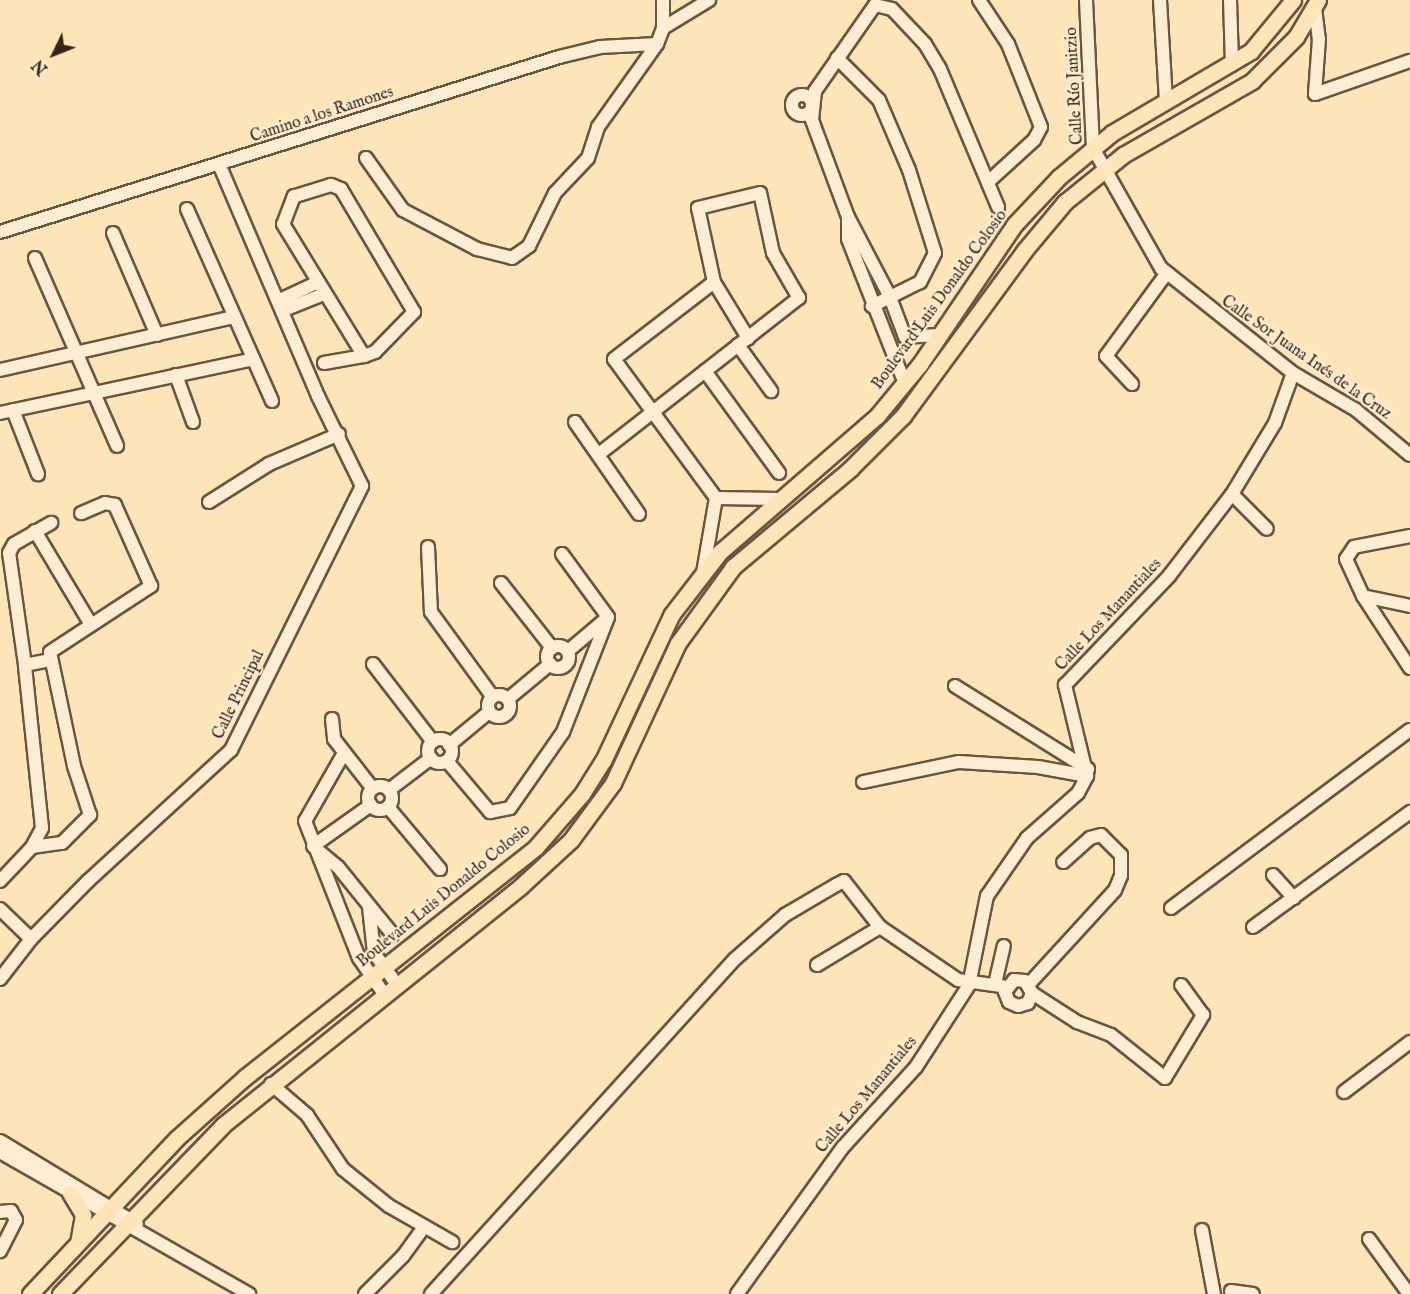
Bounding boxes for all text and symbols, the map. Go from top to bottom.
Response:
north arrow [24,24,84,84]
street label: Calle Río Janitzio [1062,27,1088,145]
text: N [29,54,53,78]
street label: Camino a los Ramones [248,83,396,147]
street label: Boulevard Luis Donaldo Colosio [868,206,1012,394]
street label: Calle Sor Juana Inés de la Cruz [1217,292,1395,424]
street label: Calle Los Manantiales [1052,555,1166,675]
street label: Calle Principal [209,647,269,743]
street label: Boulevard Luis Donaldo Colosio [354,820,534,972]
street label: Calle Los Manantiales [812,1033,922,1157]

